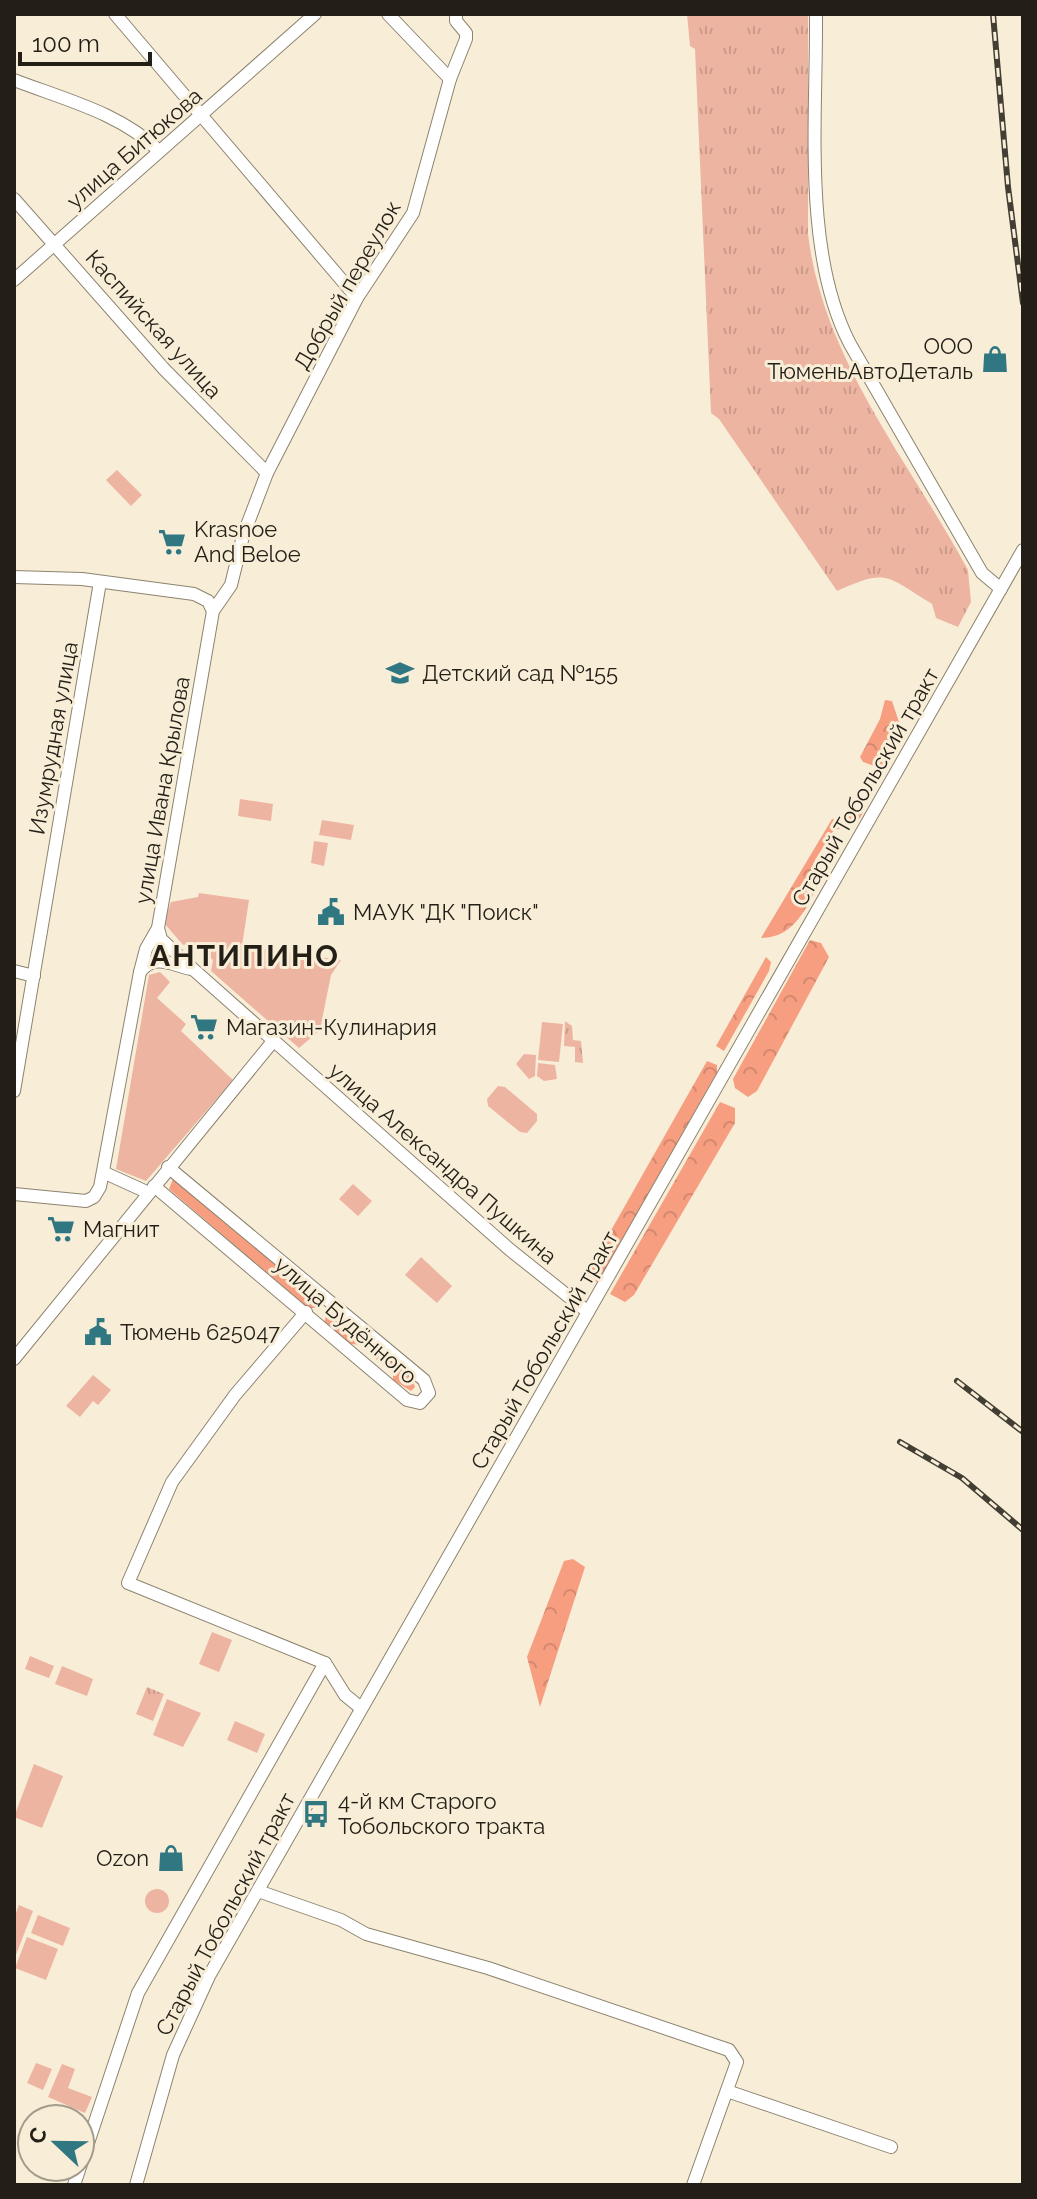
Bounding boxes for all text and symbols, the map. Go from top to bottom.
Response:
scale bar [20,16,150,66]
text: 100 m [32,29,100,58]
street label: улица Битюкова [61,82,207,214]
street label: Добрый переулок [288,196,406,374]
street label: Каспийская улица [81,244,227,404]
place label: ООО ТюменьАвтоДеталь [767,333,973,384]
shop icon: ООО ТюменьАвтоДеталь [980,344,1010,374]
place label: Krasnoe And Beloe [194,516,301,567]
supermarket icon: Krasnoe And Beloe [157,527,187,557]
street label: Изумрудная улица [23,639,83,837]
school or university icon: Детский сад №155 [385,658,415,688]
place label: Детский сад №155 [422,660,618,686]
street label: Старый Тобольский тракт [786,663,944,911]
street label: улица Ивана Крылова [129,674,195,906]
public building icon: МАУК "ДК "Поиск" [316,897,346,927]
place label: МАУК "ДК "Поиск" [353,899,539,925]
district label: АНТИПИНО [150,938,340,973]
supermarket icon: Магазин-Кулинария [189,1012,219,1042]
place label: Магазин-Кулинария [226,1014,437,1040]
street label: улица Александра Пушкина [324,1057,562,1269]
supermarket icon: Магнит [46,1214,76,1244]
place label: Магнит [83,1216,160,1242]
street label: Старый Тобольский тракт [465,1226,623,1474]
street label: улица Будённого [269,1251,423,1389]
public building icon: Тюмень 625047 [83,1317,113,1347]
place label: Тюмень 625047 [120,1319,280,1345]
street label: Старый Тобольский тракт [150,1788,300,2040]
place label: 4-й км Старого Тобольского тракта [338,1788,545,1839]
bus stop icon: 4-й км Старого Тобольского тракта [301,1799,331,1829]
shop icon: Ozon [156,1843,186,1873]
place label: Ozon [96,1845,149,1871]
north arrow [16,2103,96,2183]
text: С [23,2124,52,2147]

